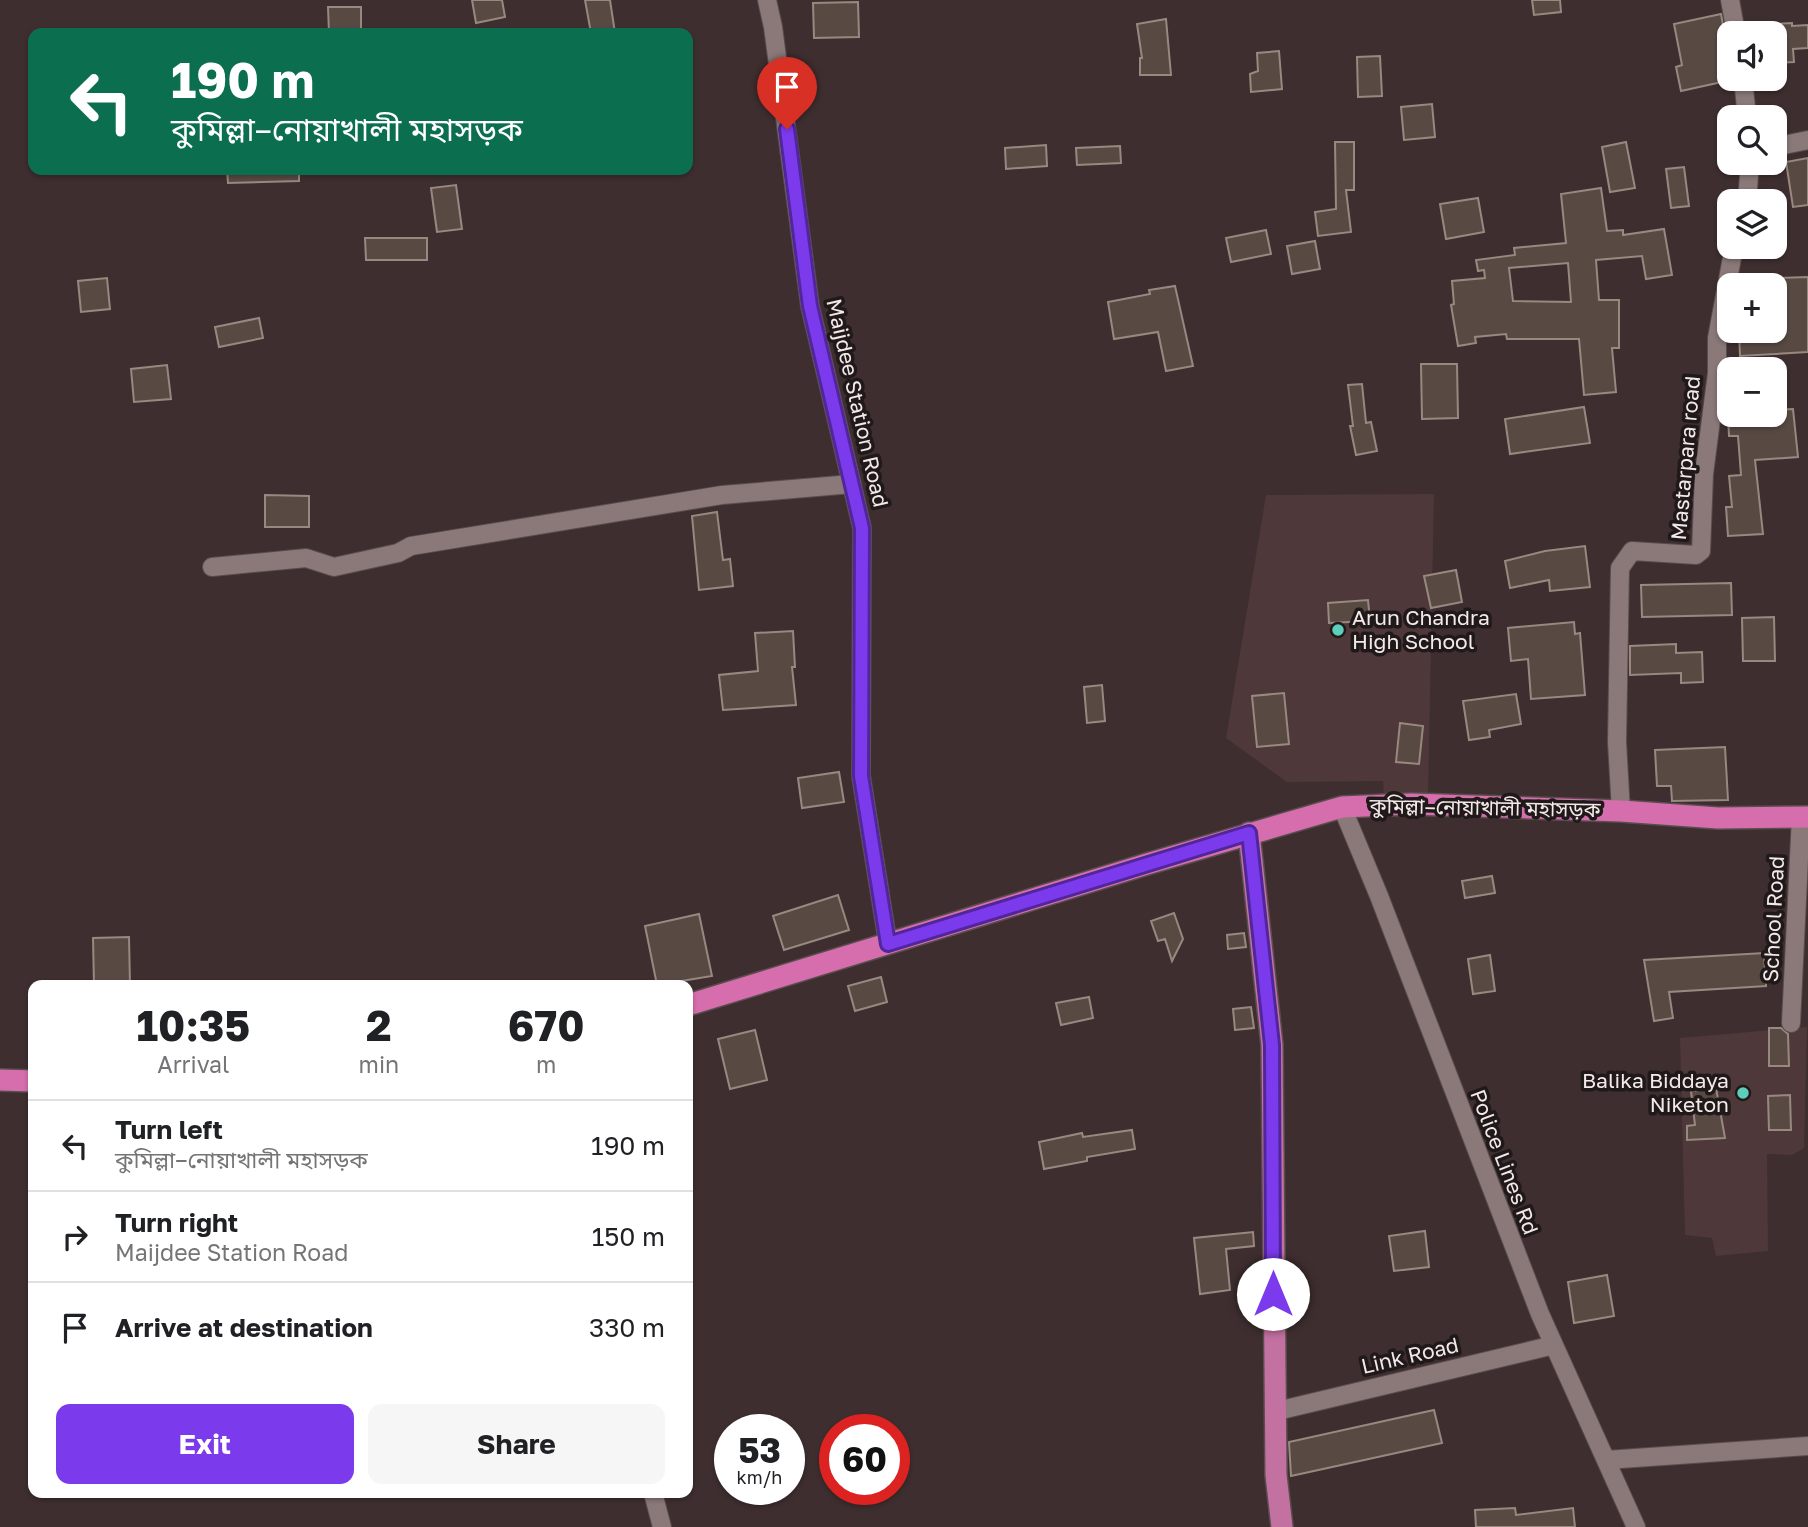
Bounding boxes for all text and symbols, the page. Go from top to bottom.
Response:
map controls [1717,21,1787,427]
button: sound [1717,21,1787,91]
text: 190 m [171,50,314,109]
icon: left [56,56,147,147]
pin [757,57,817,129]
icon: arrive [768,68,806,106]
button: search [1717,105,1787,175]
text: কুমিল্লা–নোয়াখালী মহাসড়ক [171,110,523,148]
button: layers [1717,189,1787,259]
button: + [1717,273,1787,343]
street label: Maijdee Station Road [821,296,895,509]
button: − [1717,357,1787,427]
street label: Mastarpara road [1665,375,1705,541]
place label: Arun Chandra High School [1352,604,1490,654]
marker: Arun Chandra High School [1330,622,1346,638]
street label: কুমিল্লা–নোয়াখালী মহাসড়ক [1368,792,1602,822]
street label: School Road [1757,855,1789,983]
text: 10:35 [136,1000,250,1050]
text: 2 [366,1000,392,1050]
text: 670 [508,1000,585,1050]
text: Arrival [157,1050,229,1078]
text: min [359,1050,399,1078]
text: m [536,1050,556,1078]
place label: Balika Biddaya Niketon [1582,1067,1729,1117]
street label: Police Lines Rd [1465,1085,1545,1238]
marker: Balika Biddaya Niketon [1735,1085,1751,1101]
text: Turn left [115,1114,223,1145]
icon: left [56,1127,94,1165]
text: 190 m [591,1130,665,1161]
text: কুমিল্লা–নোয়াখালী মহাসড়ক [115,1145,368,1173]
text: Turn right [115,1207,238,1238]
icon: right [56,1218,94,1256]
text: 150 m [592,1221,665,1252]
text: Maijdee Station Road [115,1238,348,1266]
position arrow [1236,1257,1310,1331]
icon: arrive [56,1309,94,1347]
text: Arrive at destination [115,1312,373,1343]
text: 330 m [589,1312,665,1343]
street label: Link Road [1359,1331,1461,1379]
button: Exit [56,1404,354,1484]
button: Share [368,1404,665,1484]
speed limit sign: 60 [819,1414,910,1505]
text: 53 [738,1429,781,1471]
text: km/h [737,1466,782,1488]

